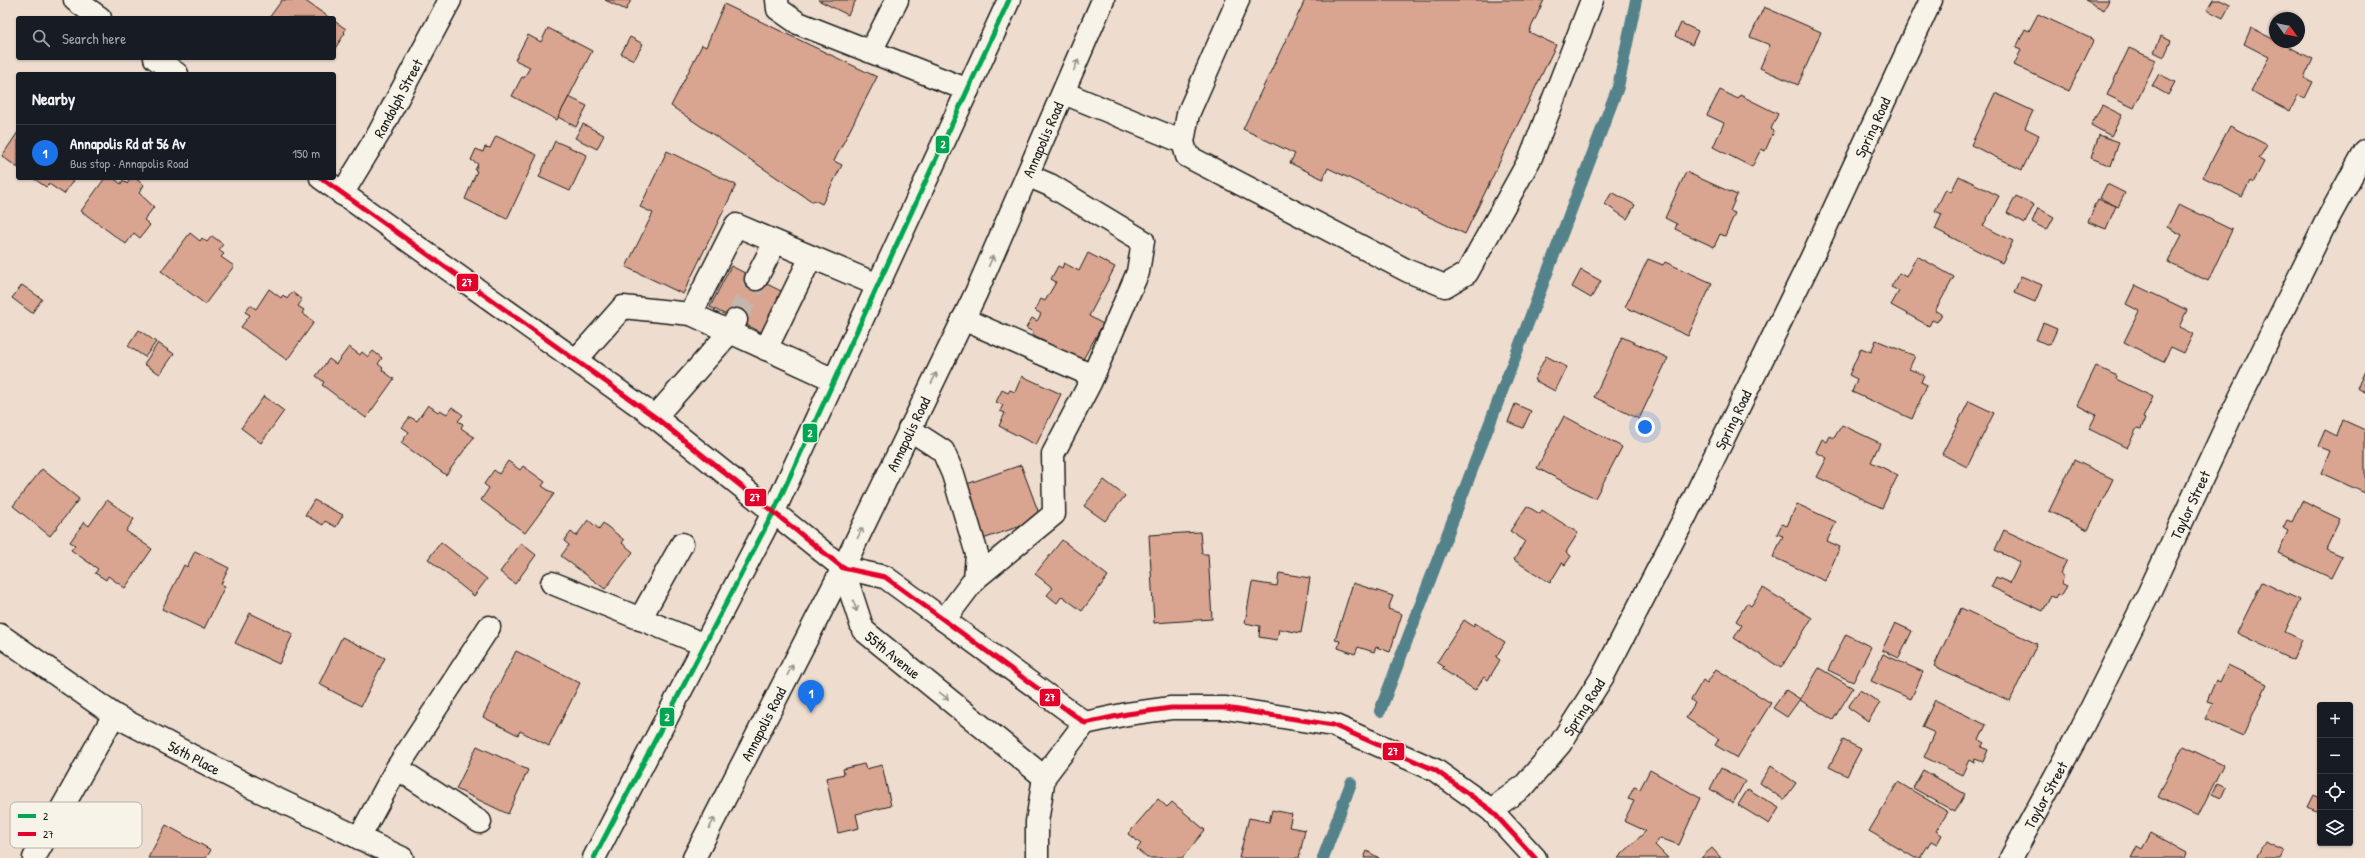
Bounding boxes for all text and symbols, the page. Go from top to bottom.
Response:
north arrow [2269,12,2305,48]
search box [16,16,336,60]
icon: search [30,27,52,49]
text: Search here [62,28,126,49]
street label: Randolph Street [368,54,428,142]
one-way arrow [1073,59,1080,71]
text: Nearby [32,87,75,110]
street label: Spring Road [1849,93,1895,161]
street label: Annapolis Road [1017,98,1068,180]
text: Annapolis Rd at 56 Av [70,133,186,154]
line badge: 2 [935,135,950,154]
text: 2 [940,137,946,151]
text: 1 [43,144,47,162]
text: 150 m [292,144,320,162]
text: Bus stop · Annapolis Road [70,154,188,172]
one-way arrow [987,255,995,267]
line badge: 27 [456,273,479,292]
text: 27 [462,275,473,289]
one-way arrow [931,372,938,384]
street label: Spring Road [1709,386,1756,453]
street label: Annapolis Road [881,393,935,475]
your location [1635,417,1655,437]
line badge: 2 [802,423,818,443]
text: 2 [807,426,813,440]
street label: Taylor Street [2165,466,2215,543]
line badge: 27 [744,488,767,507]
text: 27 [750,490,761,504]
one-way arrow [857,527,864,539]
one-way arrow [852,599,859,612]
street label: 55th Avenue [861,626,925,683]
one-way arrow [787,664,794,676]
street label: Spring Road [1557,674,1610,740]
pin: 1 [798,680,824,713]
street label: Annapolis Road [735,683,791,764]
line badge: 27 [1039,688,1061,707]
text: 27 [1045,690,1056,704]
one-way arrow [938,691,949,700]
map controls [2317,702,2353,846]
button: + [2317,702,2353,738]
line badge: 2 [659,707,675,727]
text: 2 [664,710,670,724]
street label: 56th Place [165,735,224,780]
button: − [2317,738,2353,774]
line badge: 27 [1382,742,1405,761]
text: 27 [1388,744,1399,758]
street label: Taylor Street [2019,757,2072,832]
button: locate [2317,774,2353,810]
legend [10,802,142,848]
text: 2 [43,809,48,823]
button: layers [2317,810,2353,846]
one-way arrow [708,817,716,829]
text: 27 [43,827,54,841]

